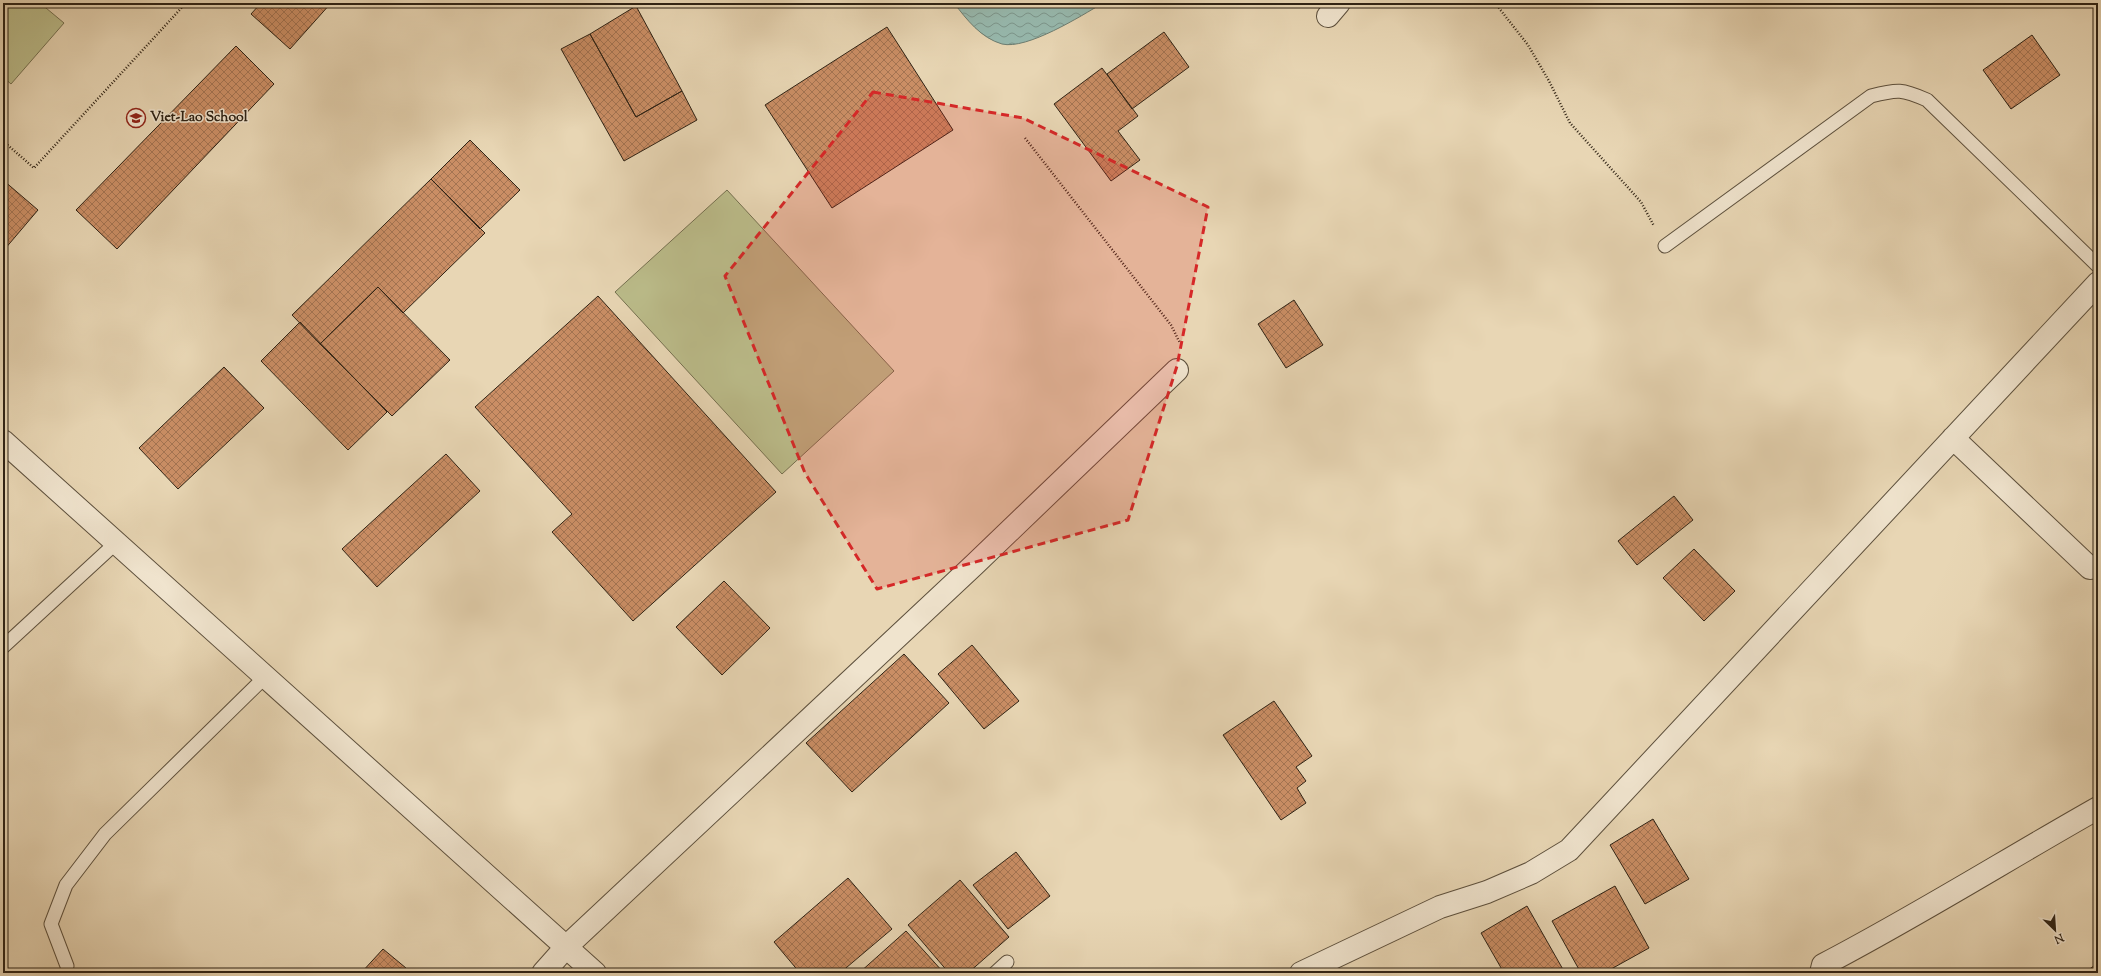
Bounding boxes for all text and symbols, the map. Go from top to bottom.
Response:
school or university icon: Viet-Lao School [125,107,147,129]
place label: Viet-Lao School [150,108,248,128]
north arrow [2035,910,2075,950]
text: N [2051,929,2067,947]

